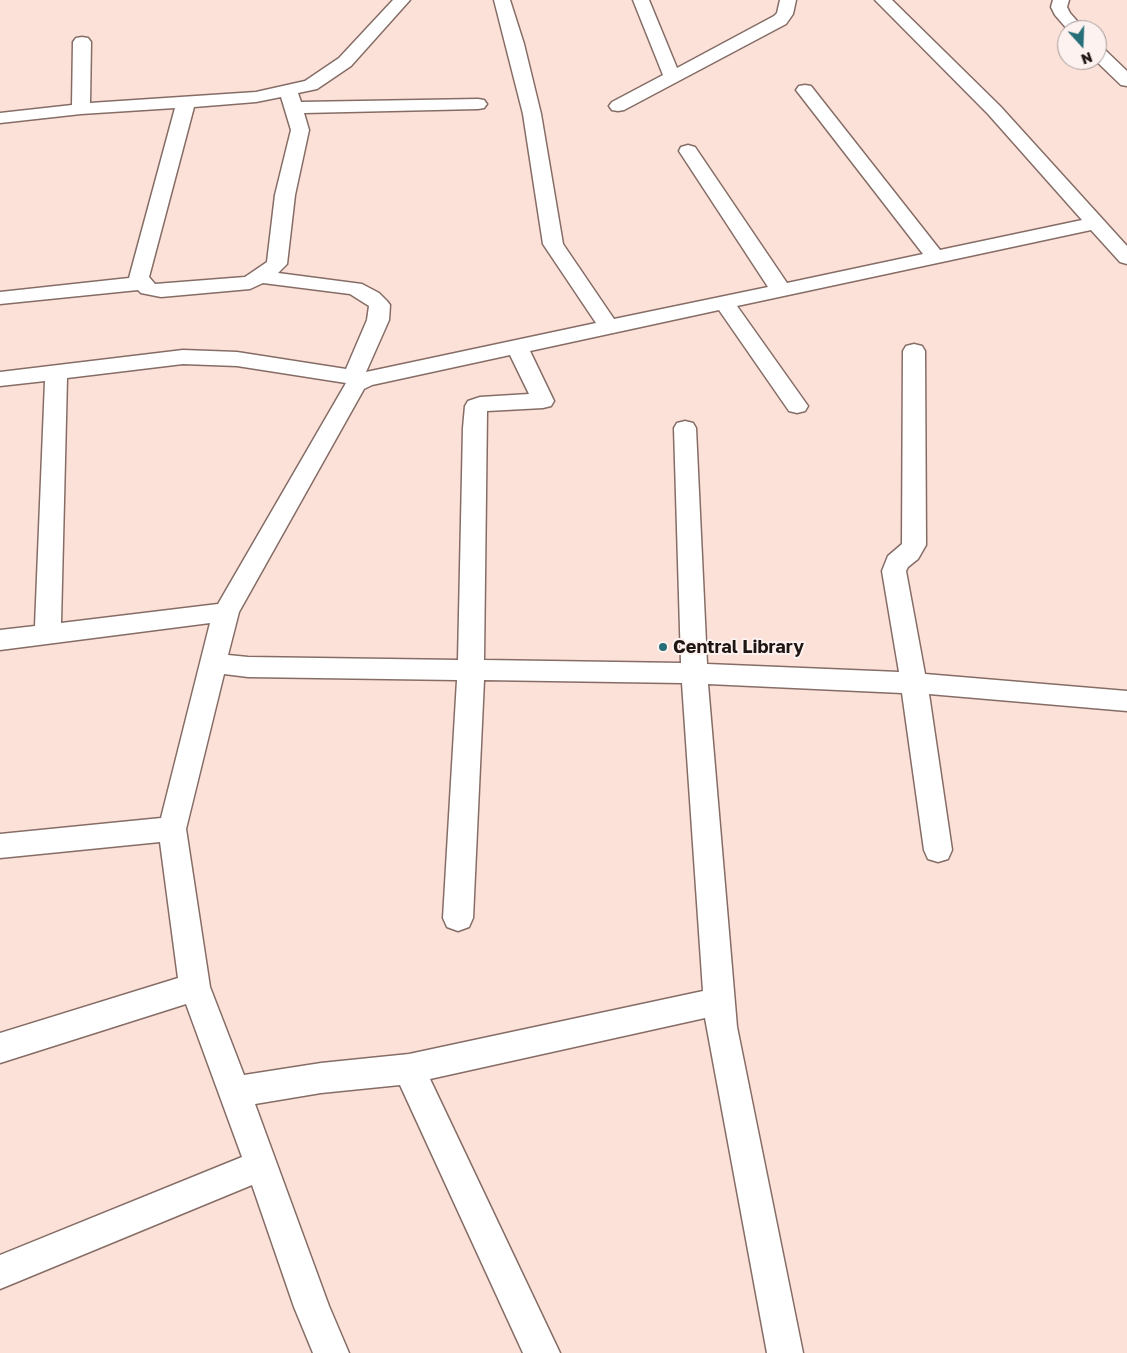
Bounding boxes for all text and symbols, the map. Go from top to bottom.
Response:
north arrow [1057,20,1107,70]
text: N [1079,49,1095,68]
place label: Central Library [673,636,804,658]
marker: Central Library [657,641,669,653]

